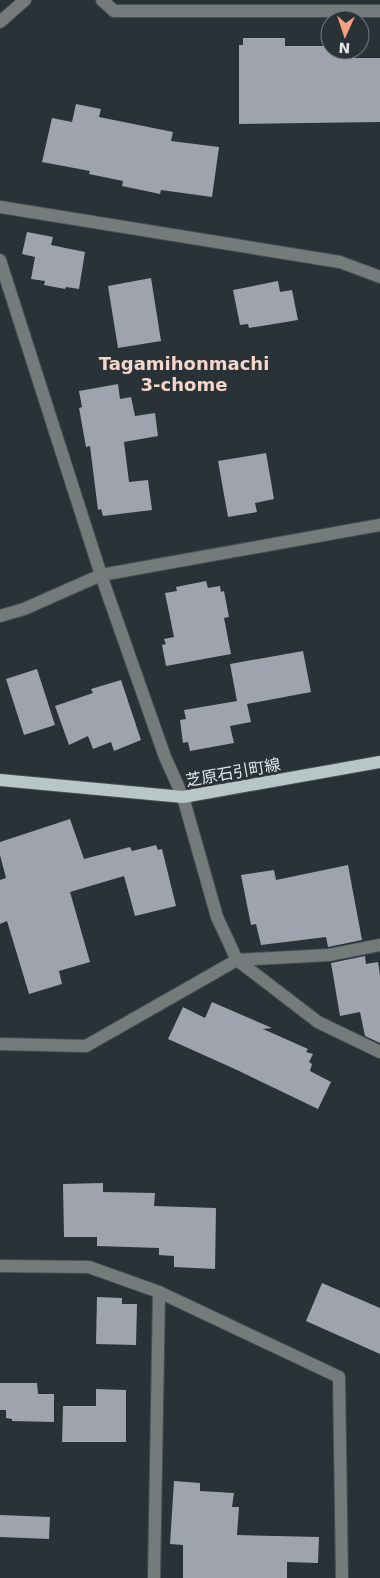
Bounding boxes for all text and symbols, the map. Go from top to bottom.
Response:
north arrow [320,10,370,60]
text: N [338,40,351,56]
district label: Tagamihonmachi 3-chome [99,353,269,395]
street label: 芝原石引町線 [184,755,282,790]

